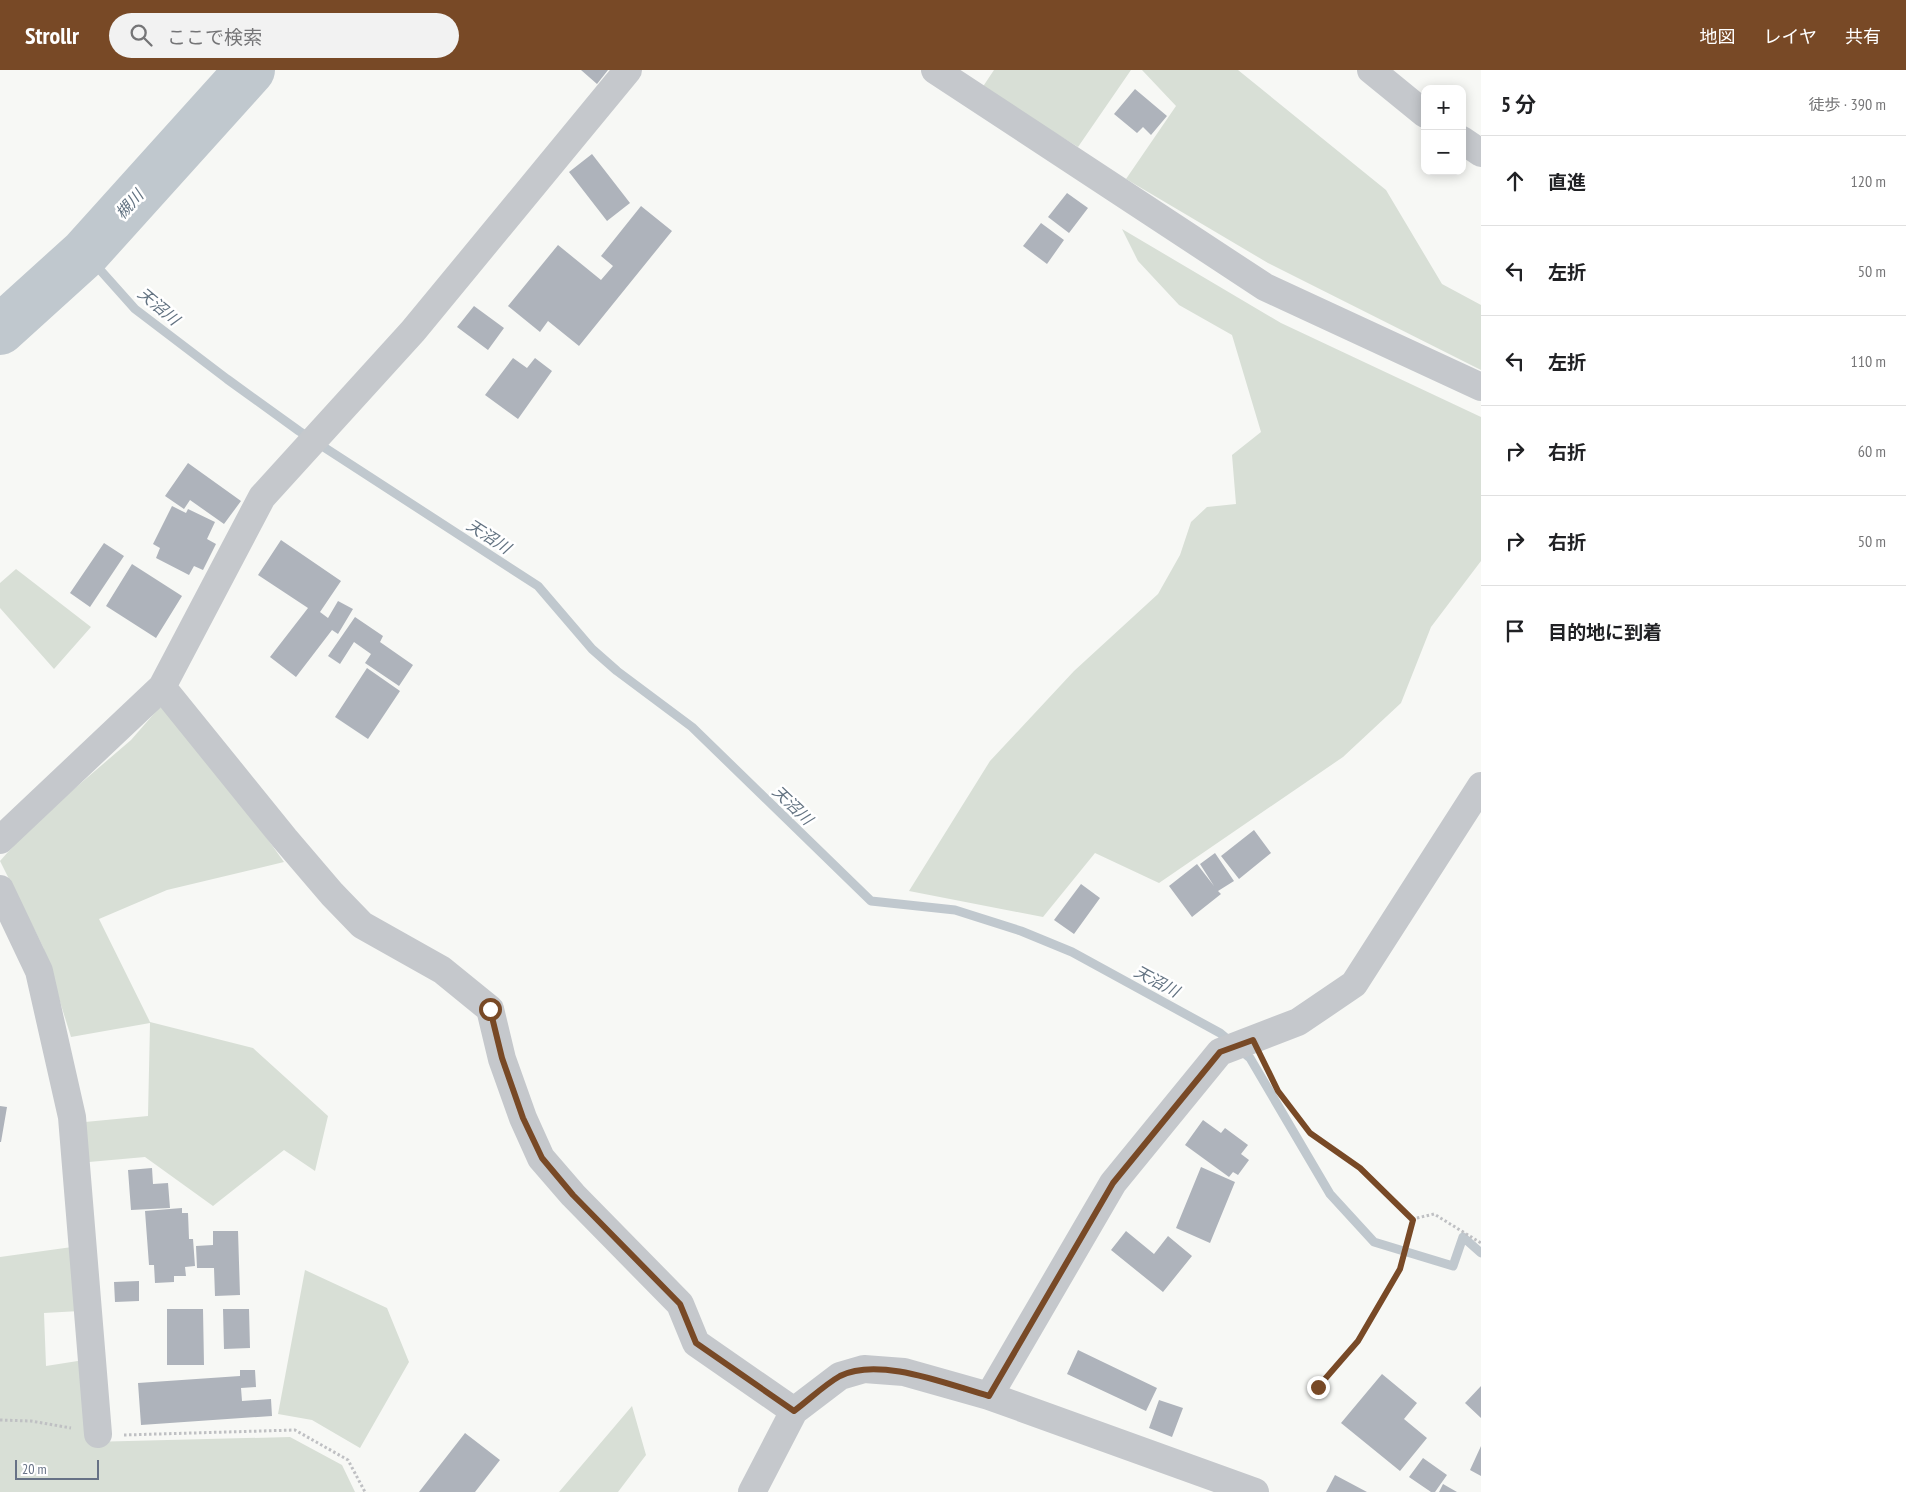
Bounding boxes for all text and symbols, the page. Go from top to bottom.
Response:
search box [109,13,459,58]
text: Strollr [25,20,79,51]
icon: search [127,21,155,49]
text: ここで検索 [167,25,262,49]
text: 地図 [1700,25,1736,48]
text: レイヤ [1764,25,1817,48]
text: 共有 [1845,25,1881,48]
map controls [1421,85,1466,175]
button: + [1421,85,1466,130]
text: 5 分 [1501,91,1536,118]
text: 徒歩 · 390 m [1808,94,1886,114]
button: − [1421,130,1466,175]
icon: ahead [1501,167,1529,195]
text: 直進 [1548,170,1586,194]
text: 120 m [1851,171,1886,191]
water label: 槻川 [111,184,148,223]
icon: left [1501,257,1529,285]
text: 左折 [1548,260,1586,284]
text: 50 m [1858,261,1886,281]
water label: 天沼川 [134,283,185,330]
icon: left [1501,347,1529,375]
text: 左折 [1548,350,1586,374]
text: 110 m [1851,351,1886,371]
icon: right [1501,437,1529,465]
text: 右折 [1548,440,1586,464]
text: 60 m [1858,441,1886,461]
water label: 天沼川 [463,515,516,559]
icon: right [1501,527,1529,555]
text: 右折 [1548,530,1586,554]
text: 50 m [1858,531,1886,551]
icon: arrive [1501,617,1529,645]
text: 目的地に到着 [1548,620,1662,644]
water label: 天沼川 [769,781,819,830]
water label: 天沼川 [1131,961,1185,1002]
route start [479,998,502,1021]
route end [1307,1376,1330,1399]
scale bar [15,1457,99,1480]
text: 20 m [22,1460,47,1478]

